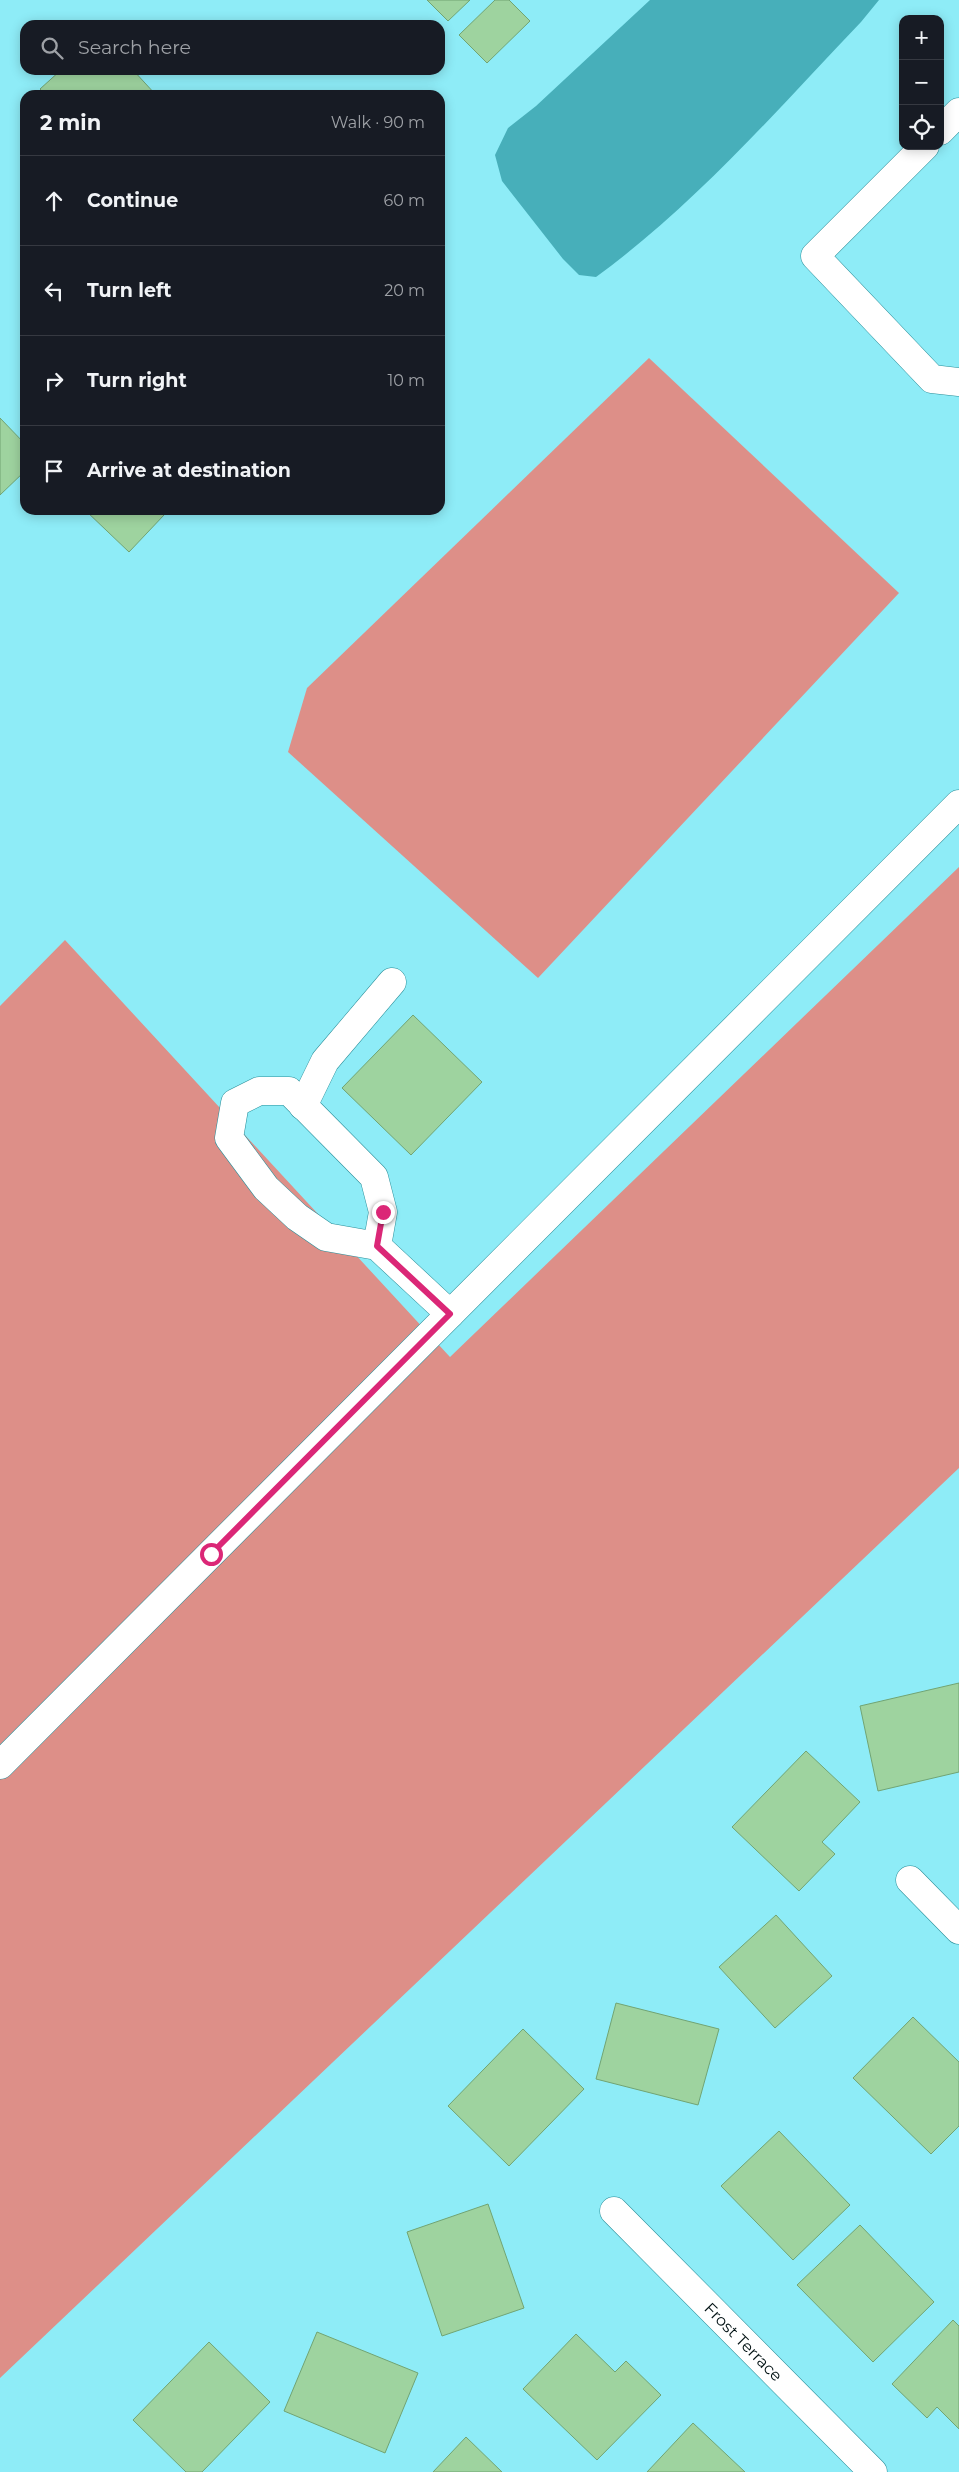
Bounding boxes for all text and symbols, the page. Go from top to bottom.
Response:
map controls [899,15,944,150]
button: + [899,15,944,60]
search box [20,20,445,75]
icon: search [38,34,66,62]
text: Search here [78,36,191,59]
button: − [899,60,944,105]
button: locate [899,105,944,150]
text: 2 min [40,110,101,135]
text: Walk · 90 m [331,113,425,132]
icon: ahead [40,187,68,215]
text: Continue [87,189,178,212]
text: 60 m [383,191,425,210]
icon: left [40,277,68,305]
text: Turn left [87,279,172,302]
text: 20 m [384,281,425,300]
icon: right [40,367,68,395]
text: Turn right [87,369,187,392]
text: 10 m [387,371,425,390]
icon: arrive [40,457,68,485]
text: Arrive at destination [87,459,291,482]
route end [372,1201,395,1224]
route start [200,1543,223,1566]
street label: Frost Terrace [701,2298,787,2385]

